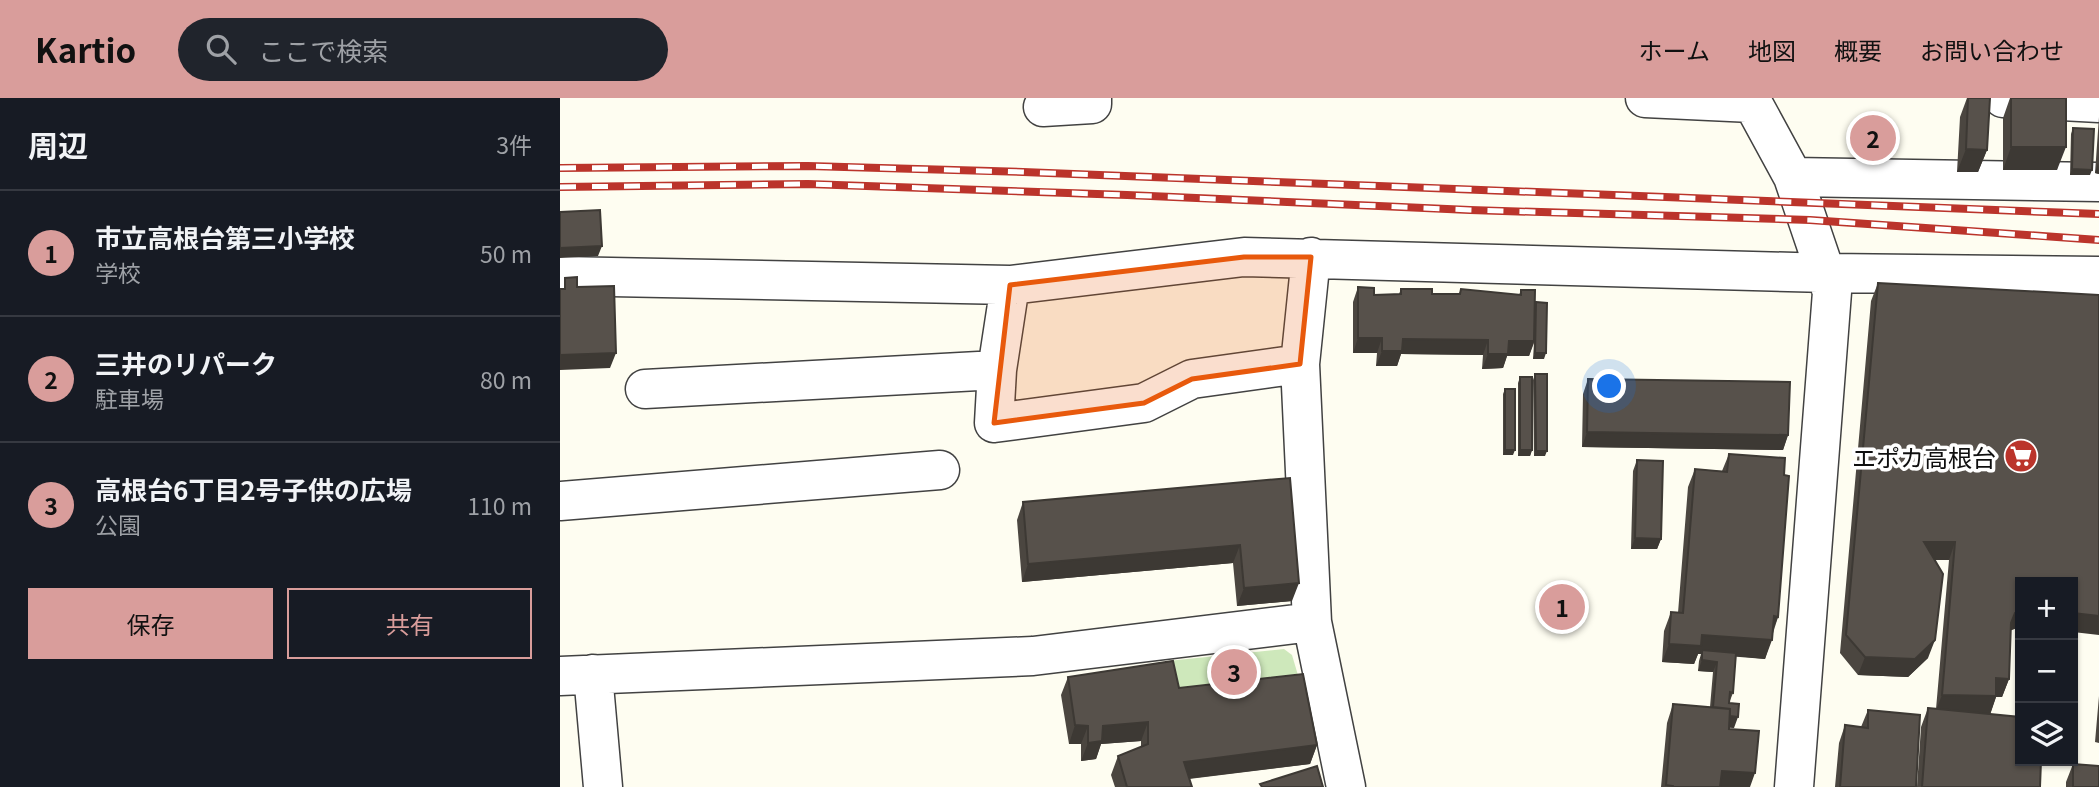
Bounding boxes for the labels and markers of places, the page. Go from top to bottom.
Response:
pin: 2 [1850,112,1896,164]
supermarket icon: エポカ高根台 [2002,437,2040,475]
place label: エポカ高根台 [1852,439,1996,474]
pin: 1 [1539,581,1585,633]
pin: 3 [1211,646,1257,698]

